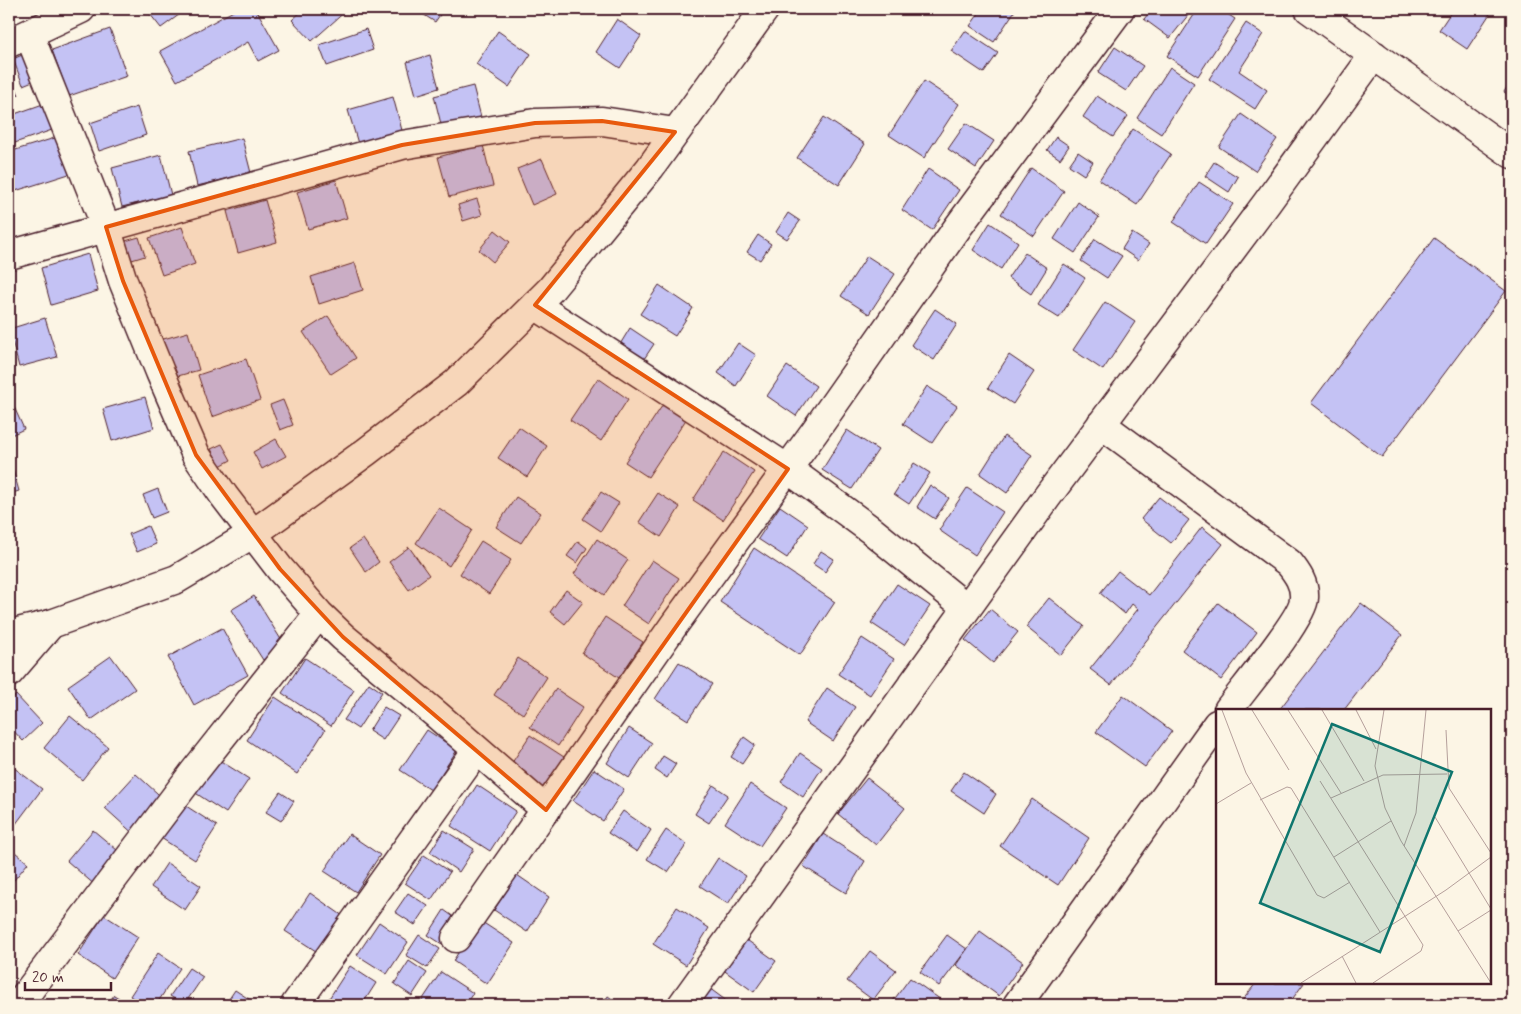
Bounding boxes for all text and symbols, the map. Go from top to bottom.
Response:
inset map [1216,709,1491,984]
scale bar [25,959,111,991]
text: 20 m [32,968,64,988]

